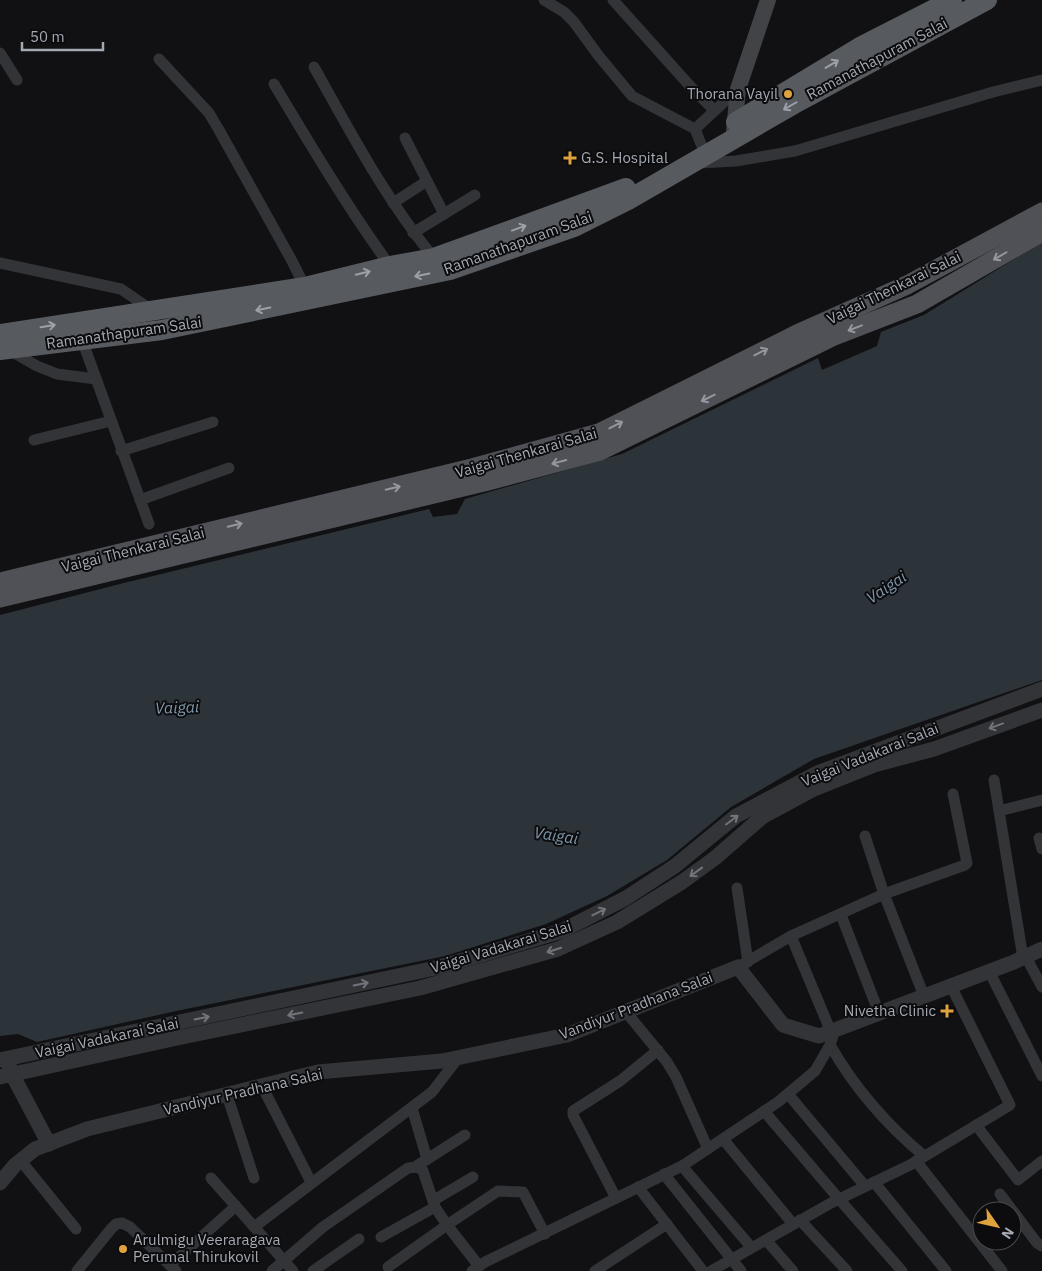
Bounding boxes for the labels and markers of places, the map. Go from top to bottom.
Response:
place label: Thorana Vayil [687,84,778,103]
marker: Thorana Vayil [782,88,794,100]
place label: G.S. Hospital [581,148,668,167]
marker: G.S. Hospital [563,151,577,165]
place label: Nivetha Clinic [844,1001,936,1020]
marker: Nivetha Clinic [940,1004,954,1018]
place label: Arulmigu Veeraragava Perumal Thirukovil [133,1230,281,1266]
marker: Arulmigu Veeraragava Perumal Thirukovil [117,1243,129,1255]

